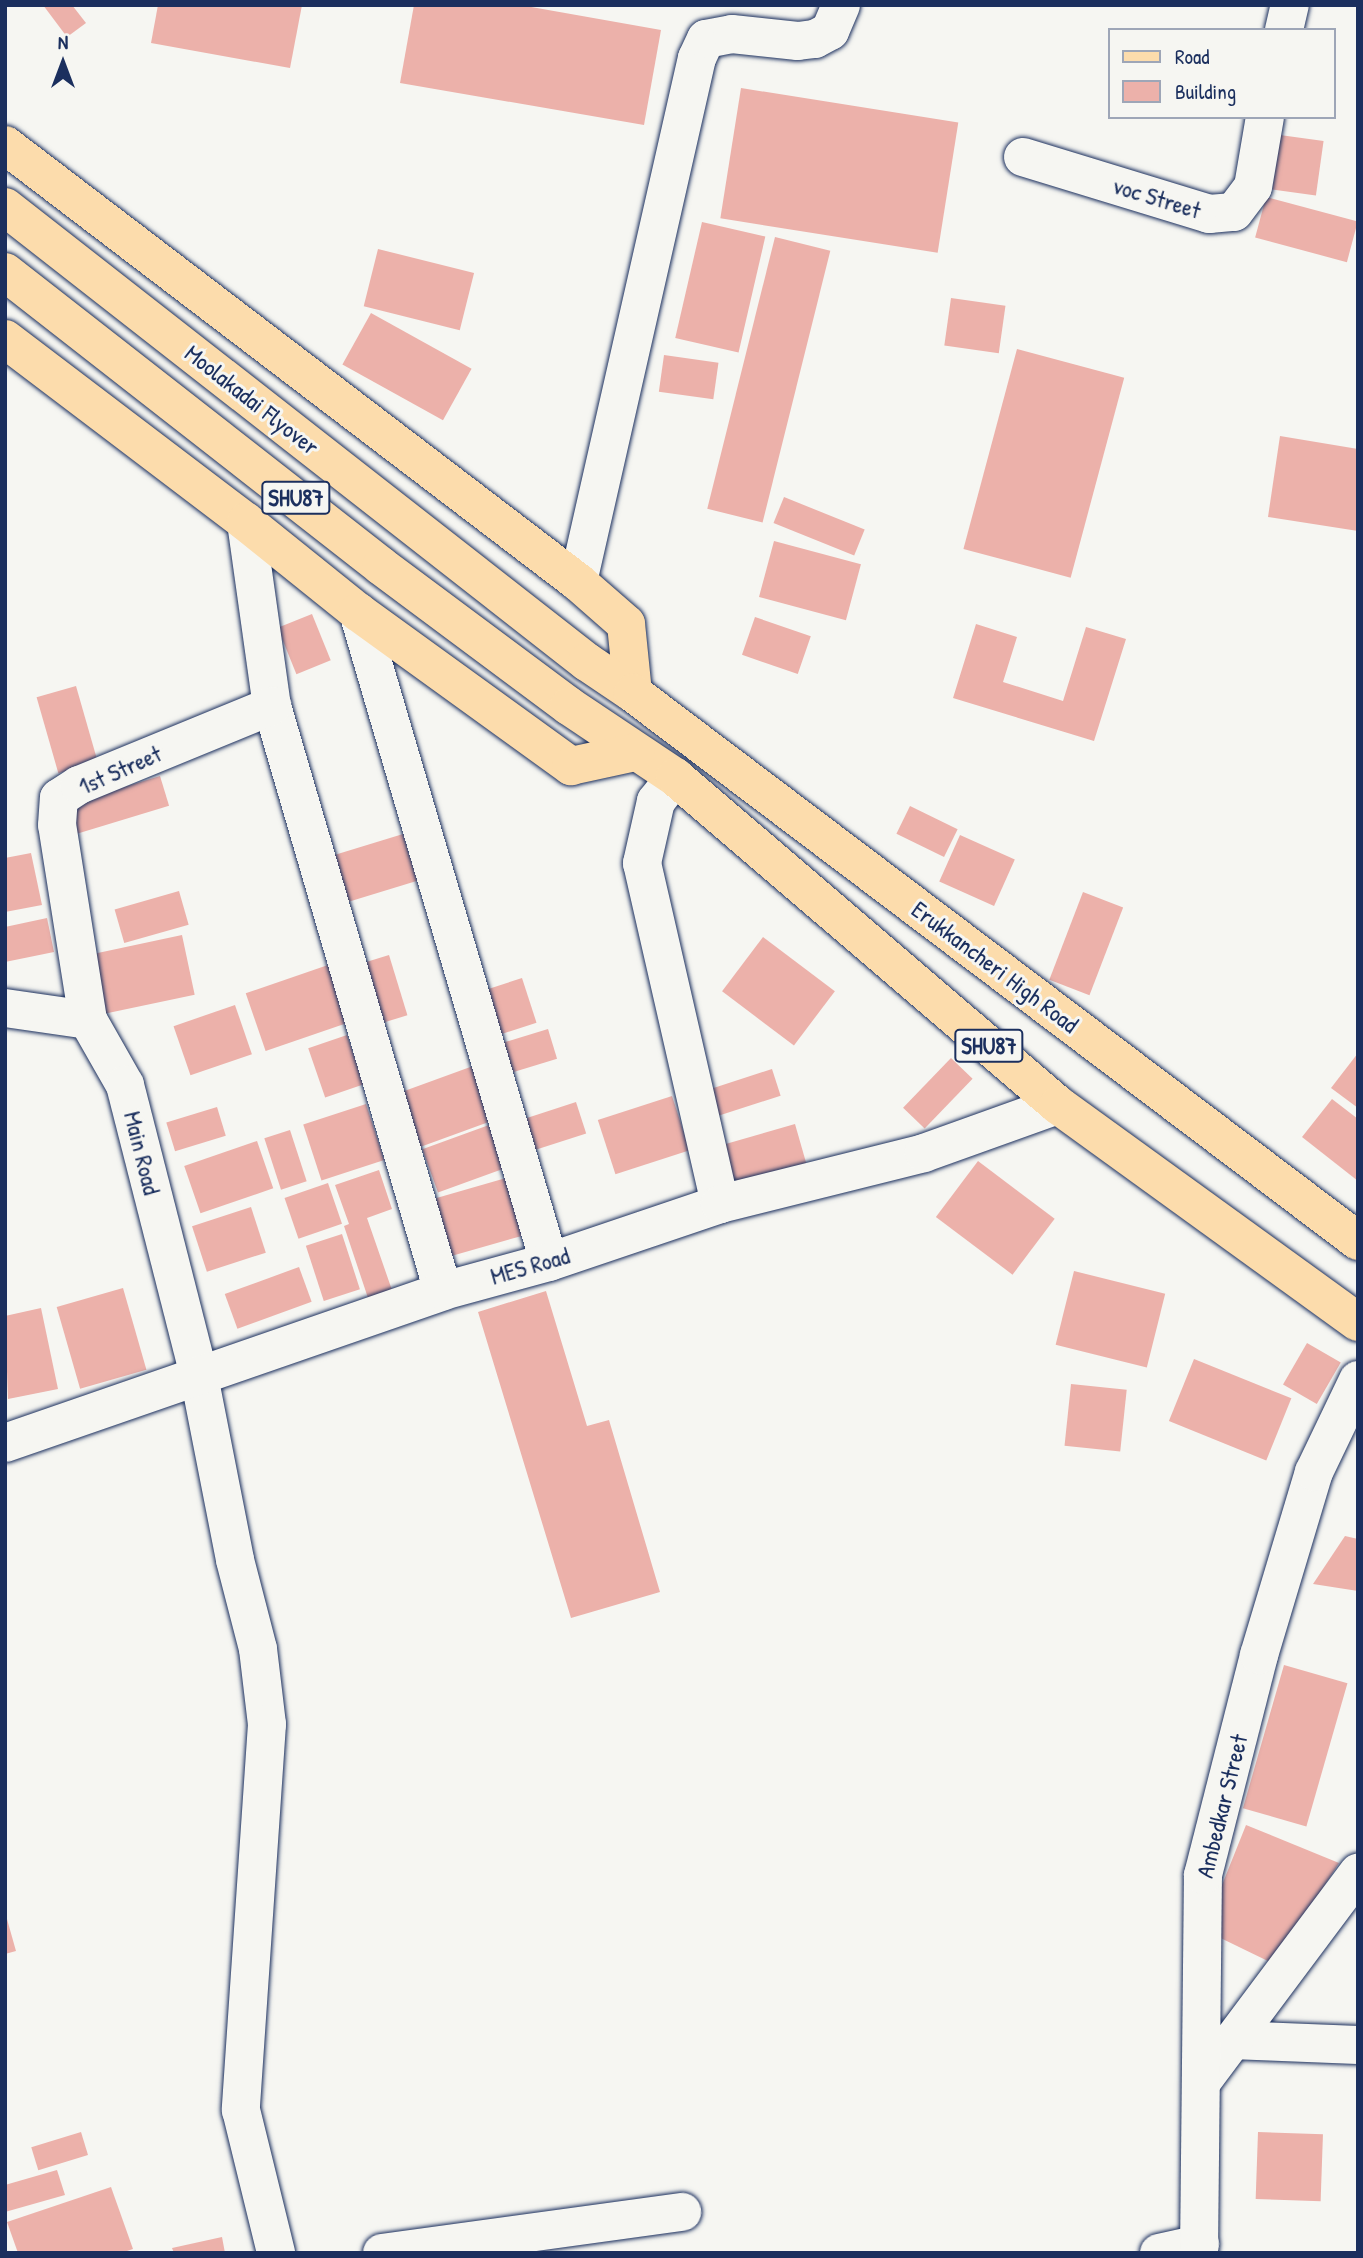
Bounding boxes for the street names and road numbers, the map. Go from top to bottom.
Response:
street label: voc Street [1110,171,1204,225]
street label: Moolakadai Flyover [179,339,325,461]
road number: SHU87 [261,478,331,518]
street label: 1st Street [74,739,166,801]
street label: Erukkancheri High Road [906,895,1084,1039]
road number: SHU87 [954,1026,1024,1065]
street label: Main Road [118,1108,166,1198]
street label: MES Road [487,1241,573,1291]
street label: Ambedkar Street [1190,1731,1254,1881]

